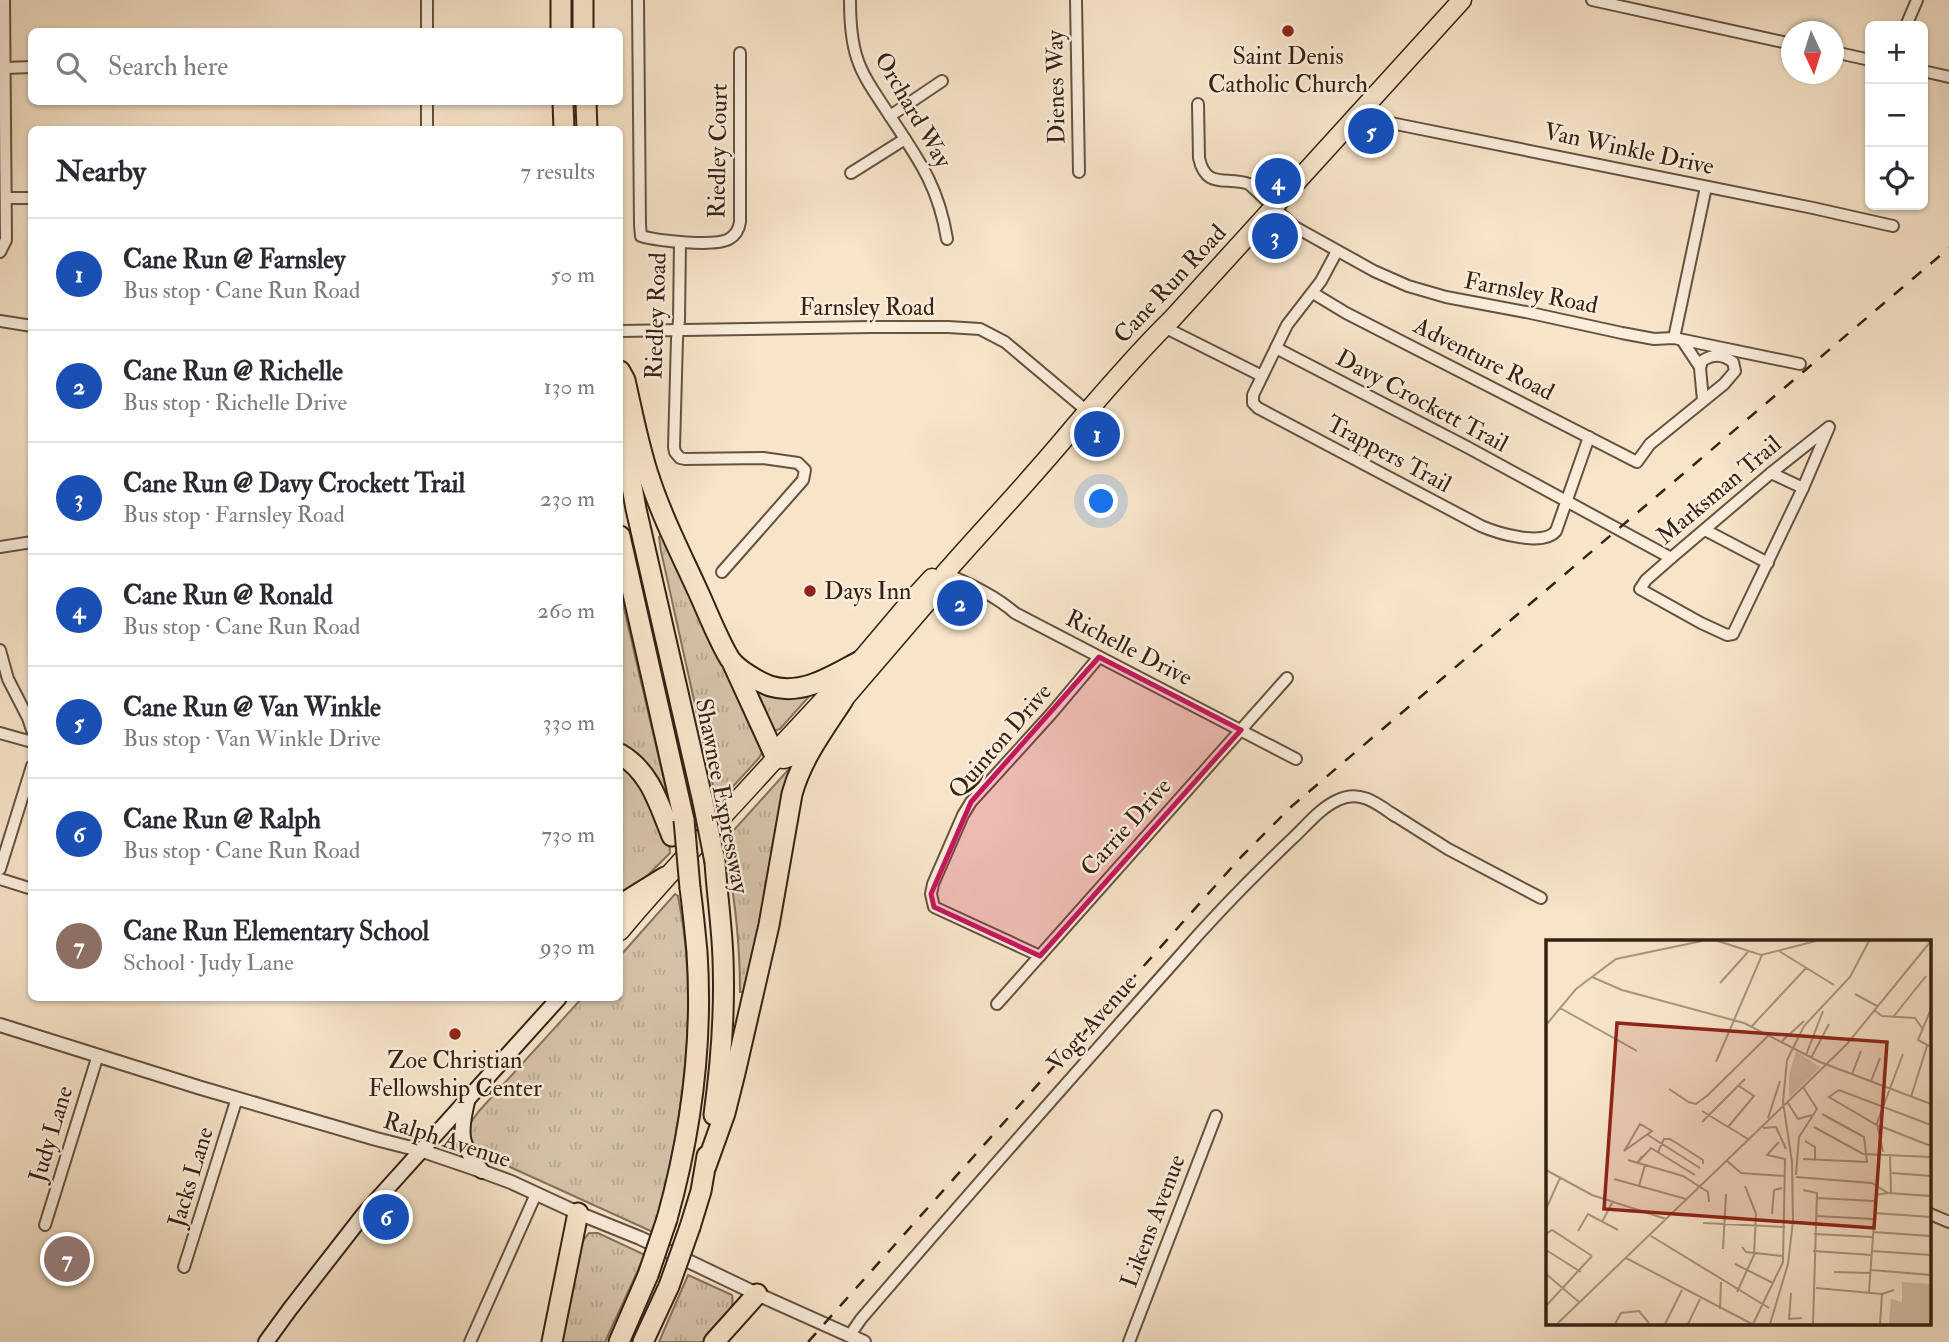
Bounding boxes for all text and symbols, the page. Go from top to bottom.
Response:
north arrow [1781,21,1844,84]
map controls [1865,21,1928,210]
button: + [1865,21,1928,84]
marker: Saint Denis Catholic Church [1280,23,1296,39]
search box [28,28,623,105]
street label: Dienes Way [1039,29,1072,144]
place label: Saint Denis Catholic Church [1208,41,1368,100]
street label: Orchard Way [867,47,959,174]
icon: search [52,48,90,86]
text: Search here [108,51,228,83]
street label: Riedley Court [701,83,735,219]
button: − [1865,84,1928,147]
pin: 5 [1348,105,1394,157]
street label: Van Winkle Drive [1541,116,1717,182]
button: locate [1865,147,1928,210]
text: Nearby [56,153,146,190]
pin: 4 [1255,155,1301,207]
text: 7 results [521,157,595,186]
pin: 3 [1252,210,1298,262]
street label: Cane Run Road [1107,218,1233,350]
text: Cane Run @ Farnsley [123,244,346,276]
street label: Riedley Road [638,252,674,380]
text: 1 [75,260,83,289]
text: 50 m [551,260,595,289]
street label: Farnsley Road [1461,265,1601,321]
text: Bus stop · Cane Run Road [123,276,360,305]
street label: Farnsley Road [799,292,935,323]
street label: Adventure Road [1408,310,1560,408]
street label: Davy Crockett Trail [1330,343,1514,459]
text: Cane Run @ Richelle [123,356,343,388]
text: 2 [73,372,85,401]
text: 130 m [543,372,595,401]
text: Bus stop · Richelle Drive [123,388,347,417]
pin: 1 [1074,408,1120,460]
street label: Trappers Trail [1321,408,1457,500]
street label: Marksman Trail [1650,429,1788,551]
text: Cane Run @ Davy Crockett Trail [123,468,465,500]
text: 3 [75,484,83,513]
text: 230 m [540,484,595,513]
your location [1084,484,1118,518]
text: Bus stop · Farnsley Road [123,500,345,529]
place label: Days Inn [824,576,911,607]
pin: 2 [937,577,983,629]
text: Cane Run @ Ronald [123,580,333,612]
marker: Days Inn [802,583,818,599]
text: 4 [73,596,85,625]
text: 260 m [537,596,595,625]
street label: Richelle Drive [1060,603,1198,693]
text: Bus stop · Cane Run Road [123,612,360,641]
street label: Quinton Drive [941,677,1059,805]
text: Cane Run @ Van Winkle [123,692,381,724]
street label: Shawnee Expressway [688,696,756,897]
text: 5 [74,708,84,737]
text: 330 m [543,708,595,737]
text: Bus stop · Van Winkle Drive [123,724,381,753]
street label: Carrie Drive [1074,771,1178,883]
text: Cane Run @ Ralph [123,804,321,836]
text: 6 [73,820,85,849]
text: 730 m [541,820,595,849]
text: Bus stop · Cane Run Road [123,836,360,865]
text: Cane Run Elementary School [123,916,429,948]
text: 7 [74,932,84,961]
text: 930 m [540,932,595,961]
inset map [1546,940,1932,1324]
text: School · Judy Lane [123,948,294,977]
street label: Vogt Avenue [1040,968,1144,1078]
marker: Zoe Christian Fellowship Center [447,1026,463,1042]
place label: Zoe Christian Fellowship Center [368,1045,542,1104]
street label: Judy Lane [21,1082,80,1187]
street label: Ralph Avenue [379,1105,515,1175]
street label: Jacks Lane [161,1123,221,1232]
street label: Likens Avenue [1113,1150,1193,1292]
pin: 6 [363,1191,409,1243]
pin: 7 [44,1233,90,1285]

